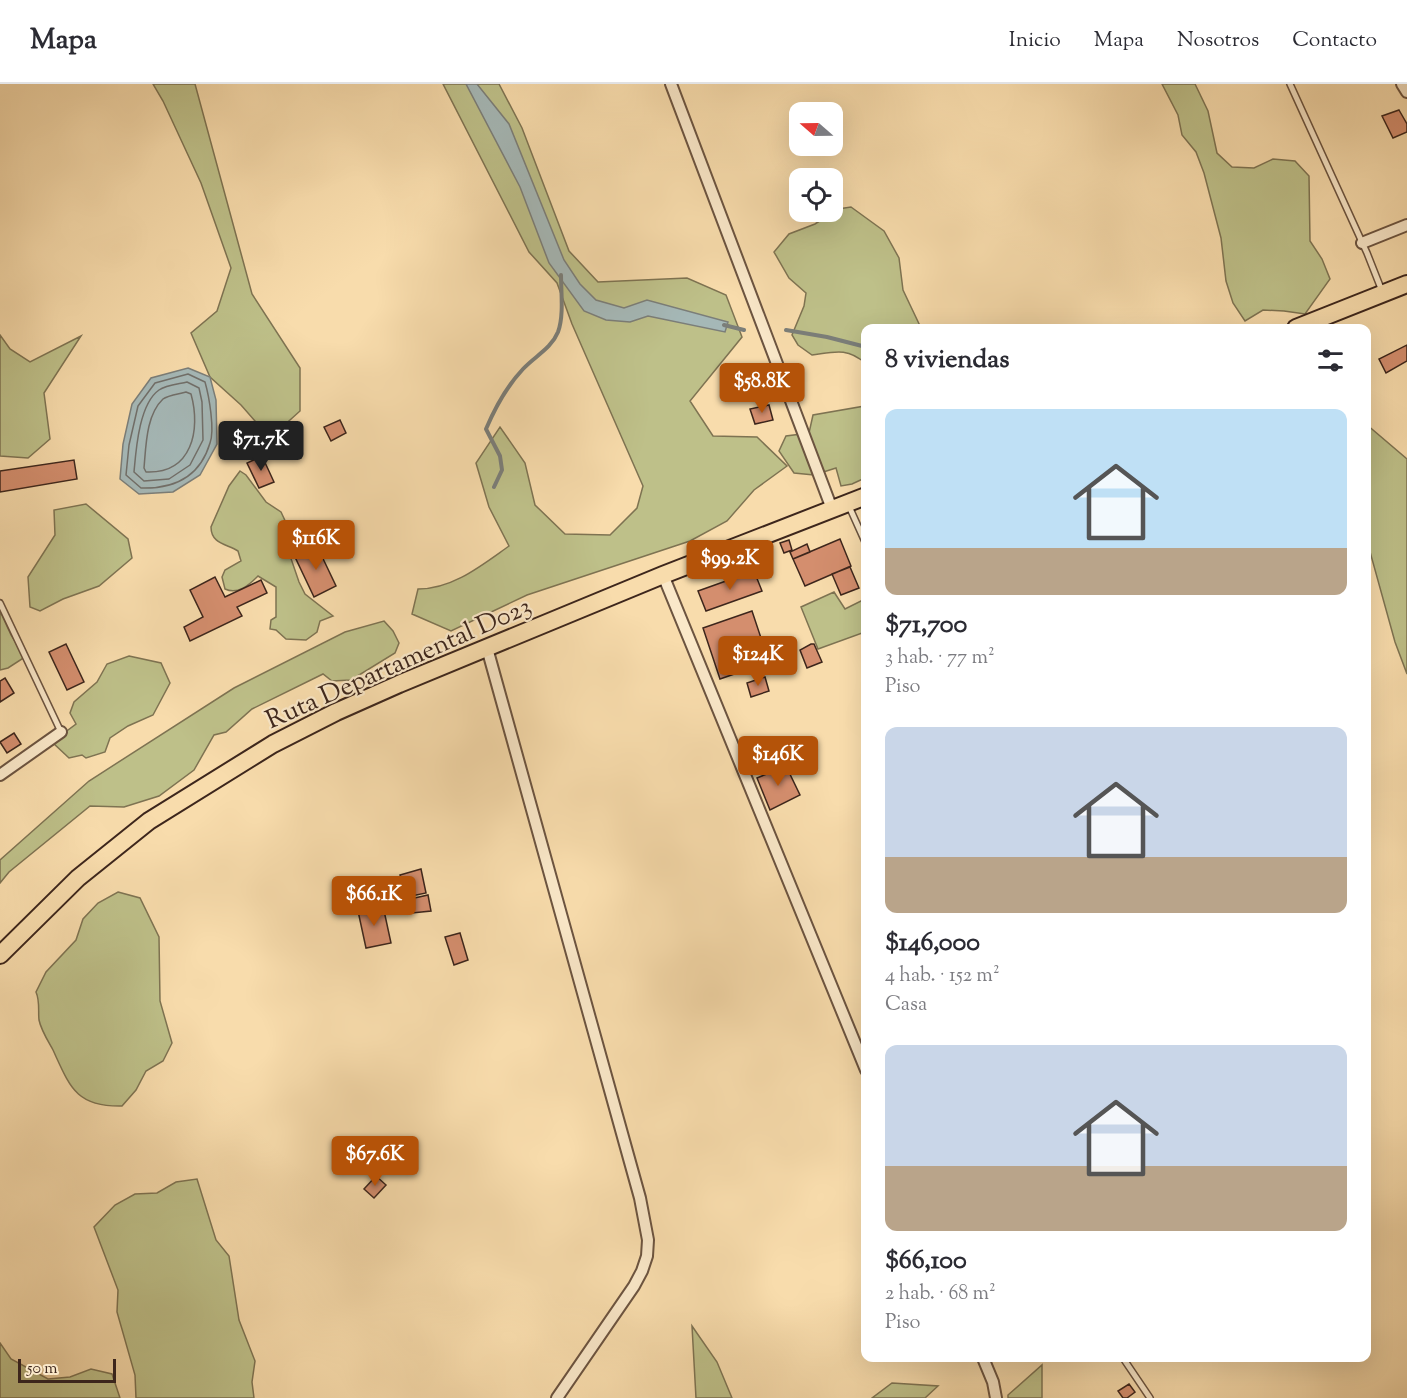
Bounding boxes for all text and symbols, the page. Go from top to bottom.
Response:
text: Mapa [30,21,97,61]
text: Inicio [1009,26,1061,56]
text: Mapa [1094,26,1144,56]
text: Nosotros [1177,26,1259,56]
text: Contacto [1292,26,1377,56]
north arrow [789,102,843,156]
map controls [789,102,843,222]
button: locate [789,168,843,222]
text: 8 viviendas [885,342,1009,379]
icon: filters [1314,344,1347,377]
pin: $58.8K [713,363,811,414]
text: $58.8K [734,368,790,397]
pin: $71.7K [212,421,310,472]
text: $71.7K [232,426,290,455]
icon: home [1062,448,1170,556]
pin: $116K [274,520,358,571]
text: $116K [292,525,340,554]
pin: $99.2K [681,540,779,591]
text: $99.2K [701,545,759,574]
street label: Ruta Departamental D023 [260,589,538,740]
text: $71,700 [885,607,967,644]
pin: $124K [716,636,800,687]
text: $124K [732,641,784,670]
text: 3 hab. · 77 m² [885,644,995,673]
text: Piso [885,673,920,702]
pin: $146K [736,736,820,787]
text: $146K [752,741,804,770]
icon: home [1062,766,1170,874]
pin: $66.1K [325,876,423,927]
text: $66.1K [346,881,402,910]
text: $146,000 [885,925,980,962]
text: 4 hab. · 152 m² [885,962,1000,991]
text: Casa [885,991,927,1020]
icon: home [1062,1084,1170,1192]
pin: $67.6K [326,1136,424,1187]
text: $67.6K [346,1141,404,1170]
text: $66,100 [885,1243,967,1280]
text: 2 hab. · 68 m² [885,1280,996,1309]
text: Piso [885,1309,920,1338]
scale bar [18,1356,116,1384]
text: 50 m [27,1358,58,1381]

